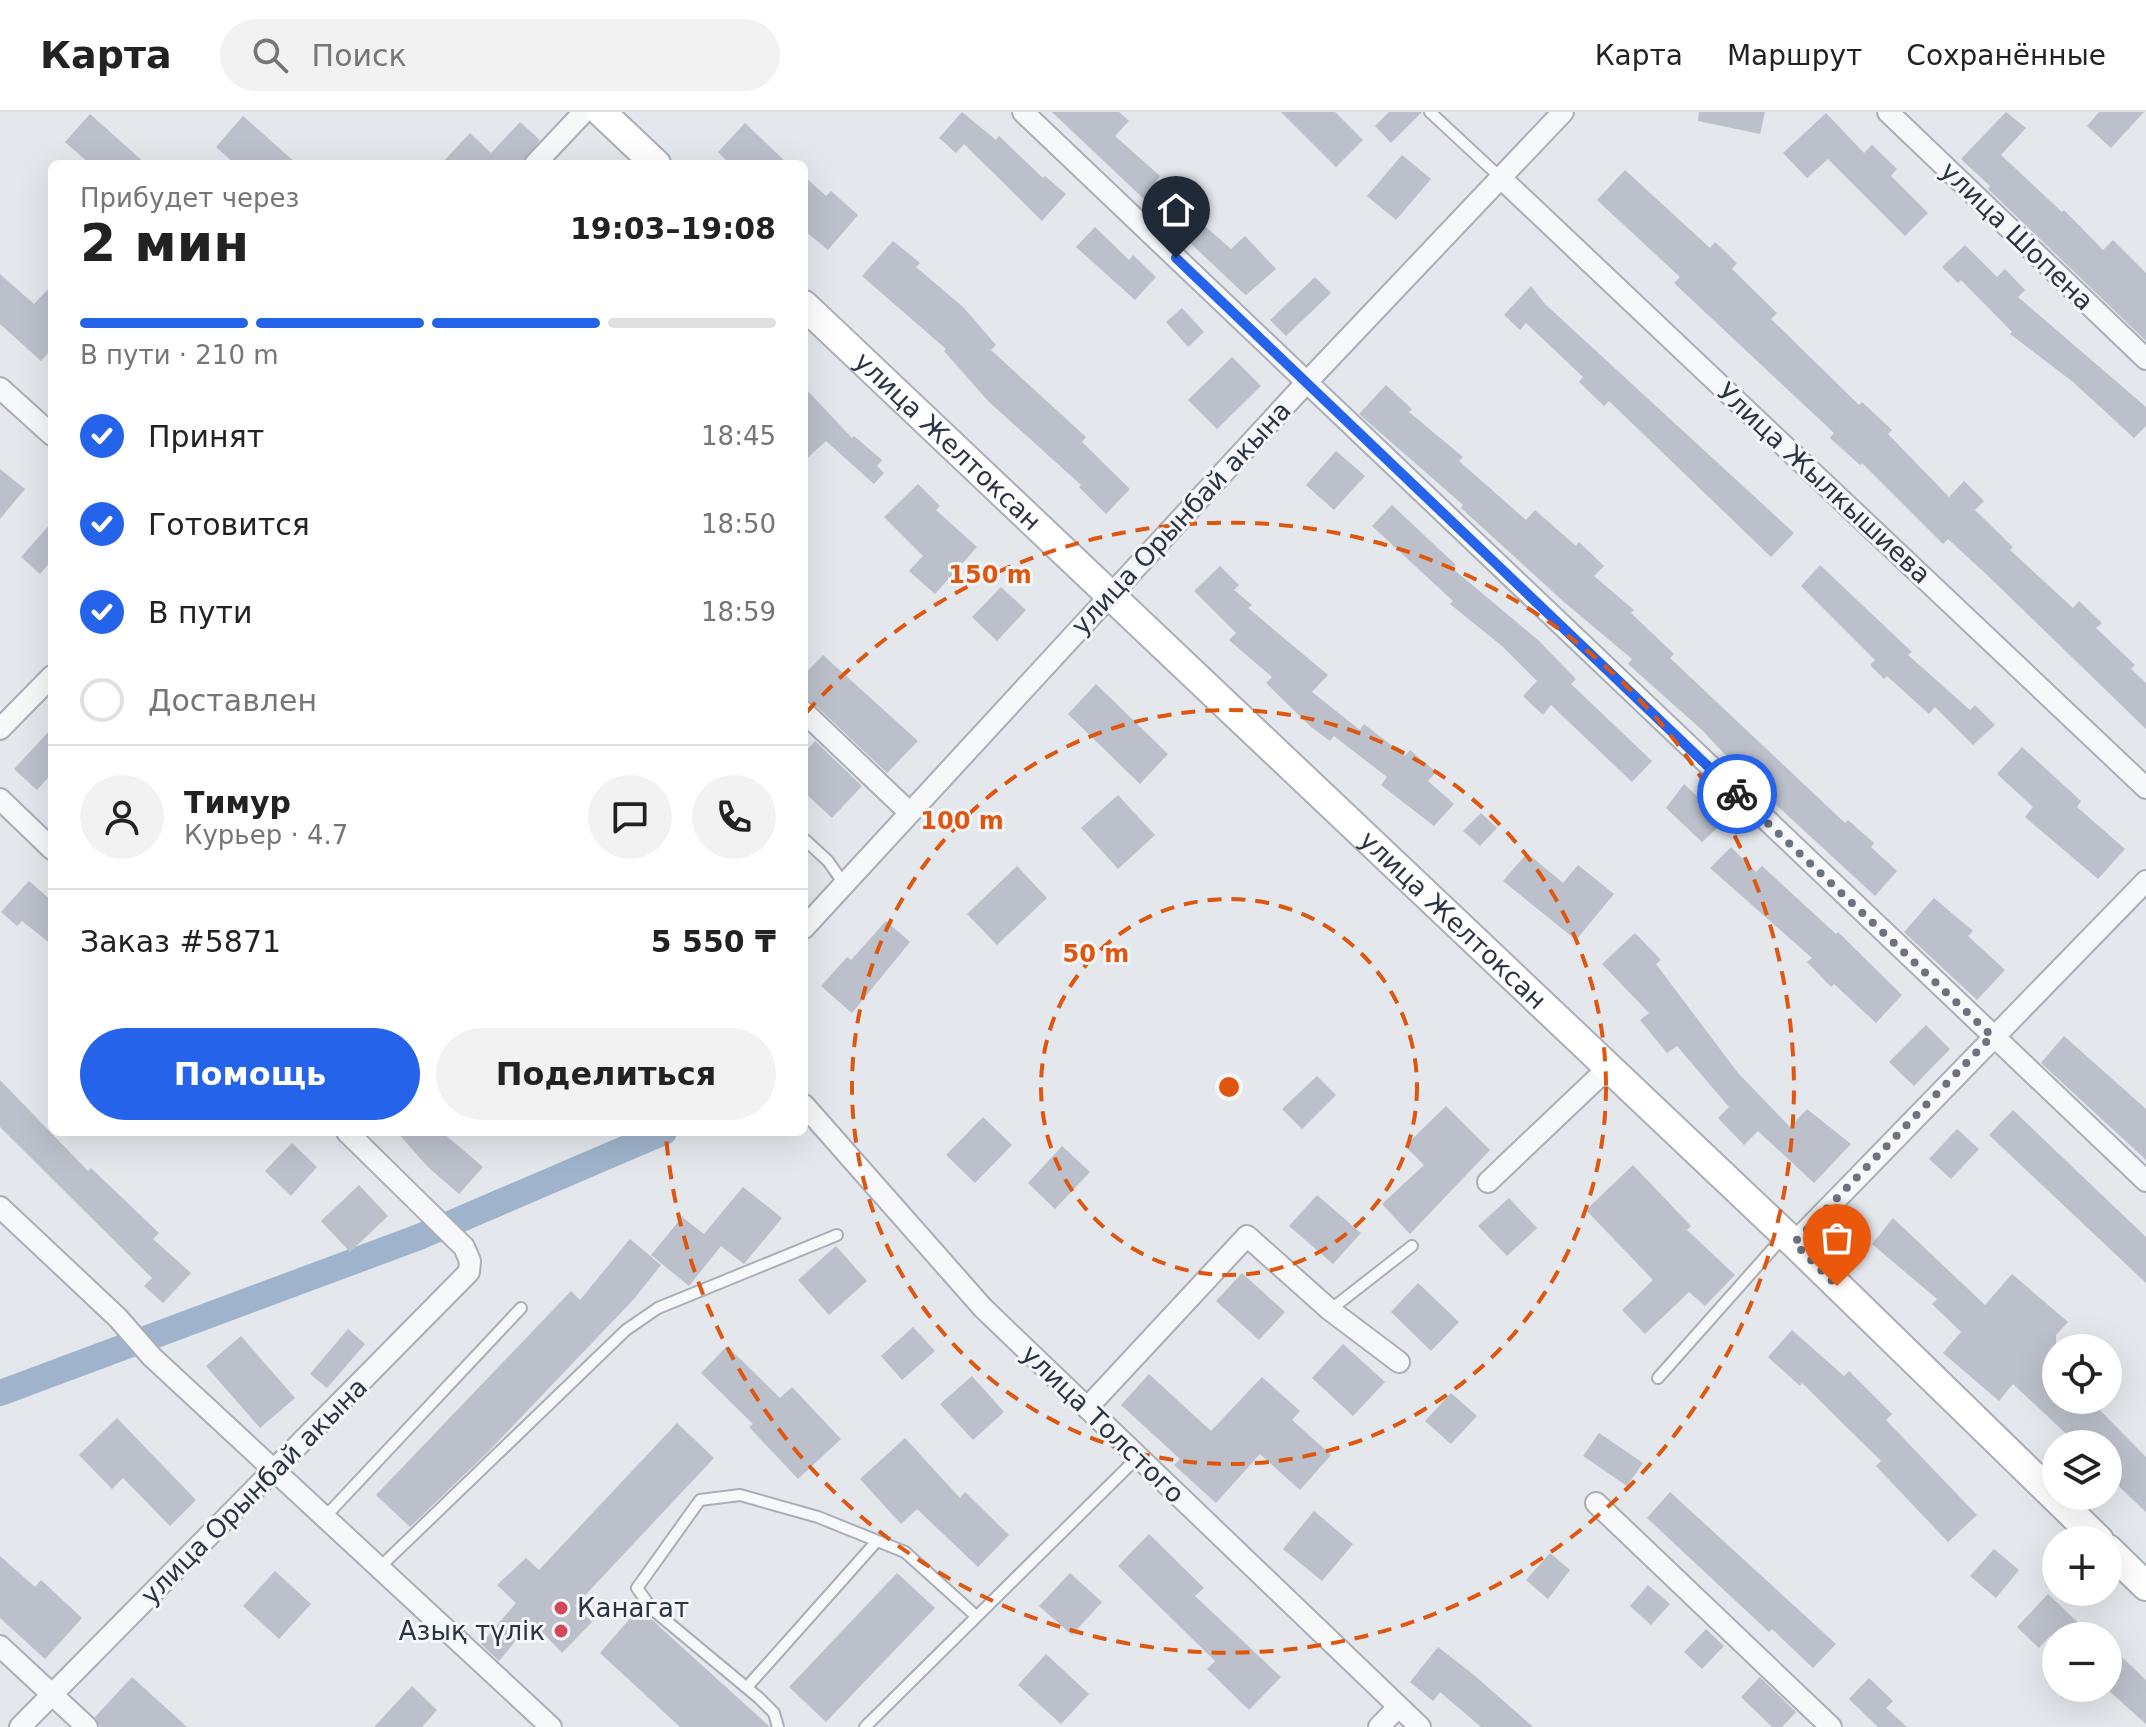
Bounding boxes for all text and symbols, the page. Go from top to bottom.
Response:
search box [220,19,780,91]
text: Карта [40,33,172,77]
icon: search [248,33,292,77]
text: Поиск [312,38,407,73]
text: Карта [1595,39,1683,72]
text: Маршрут [1727,39,1862,72]
text: Сохранённые [1906,39,2106,72]
street label: улица Шопена [1934,156,2100,316]
pin [1142,176,1210,258]
text: Прибудет через [80,183,299,213]
icon: home [1154,188,1198,232]
text: 19:03–19:08 [570,211,776,246]
text: 2 мин [80,213,249,273]
text: В пути · 210 m [80,340,279,370]
street label: улица Желтоксан [848,346,1047,536]
street label: Улица Жылкышиева [1711,376,1937,590]
street label: улица Орынбай акына [1065,395,1297,641]
icon: check [80,414,124,458]
text: Принят [148,419,264,454]
text: 18:45 [701,421,776,451]
icon: check [80,502,124,546]
text: Готовится [148,507,310,542]
text: 18:50 [701,509,776,539]
text: 150 m [948,561,1032,589]
icon: check [80,590,124,634]
text: В пути [148,595,252,630]
text: 18:59 [701,597,776,627]
text: Доставлен [148,683,317,718]
courier [1697,754,1777,834]
icon: bike [1715,772,1759,816]
button: person [80,775,164,859]
button: chat [588,775,672,859]
button: phone [692,775,776,859]
text: Тимур [184,785,291,820]
text: 100 m [920,807,1004,835]
text: Курьер · 4.7 [184,820,348,850]
street label: улица Желтоксан [1354,825,1552,1015]
text: Заказ #5871 [80,924,281,959]
text: 5 550 ₸ [651,924,776,959]
text: 50 m [1063,940,1129,968]
button: Помощь [80,1028,420,1120]
button: Поделиться [436,1028,776,1120]
centre of rings [1215,1073,1243,1101]
pin [1803,1204,1871,1286]
icon: bag [1815,1216,1859,1260]
map controls [2042,1334,2122,1702]
button: locate [2042,1334,2122,1414]
street label: улица Толстого [1016,1339,1190,1509]
street label: улица Орынбай акына [135,1372,373,1610]
button: layers [2042,1430,2122,1510]
button: + [2042,1526,2122,1606]
place label: Канагат [577,1593,689,1623]
marker: Канагат [552,1599,570,1617]
place label: Азық түлік [399,1616,545,1646]
marker: Азық түлік [552,1622,570,1640]
button: − [2042,1622,2122,1702]

